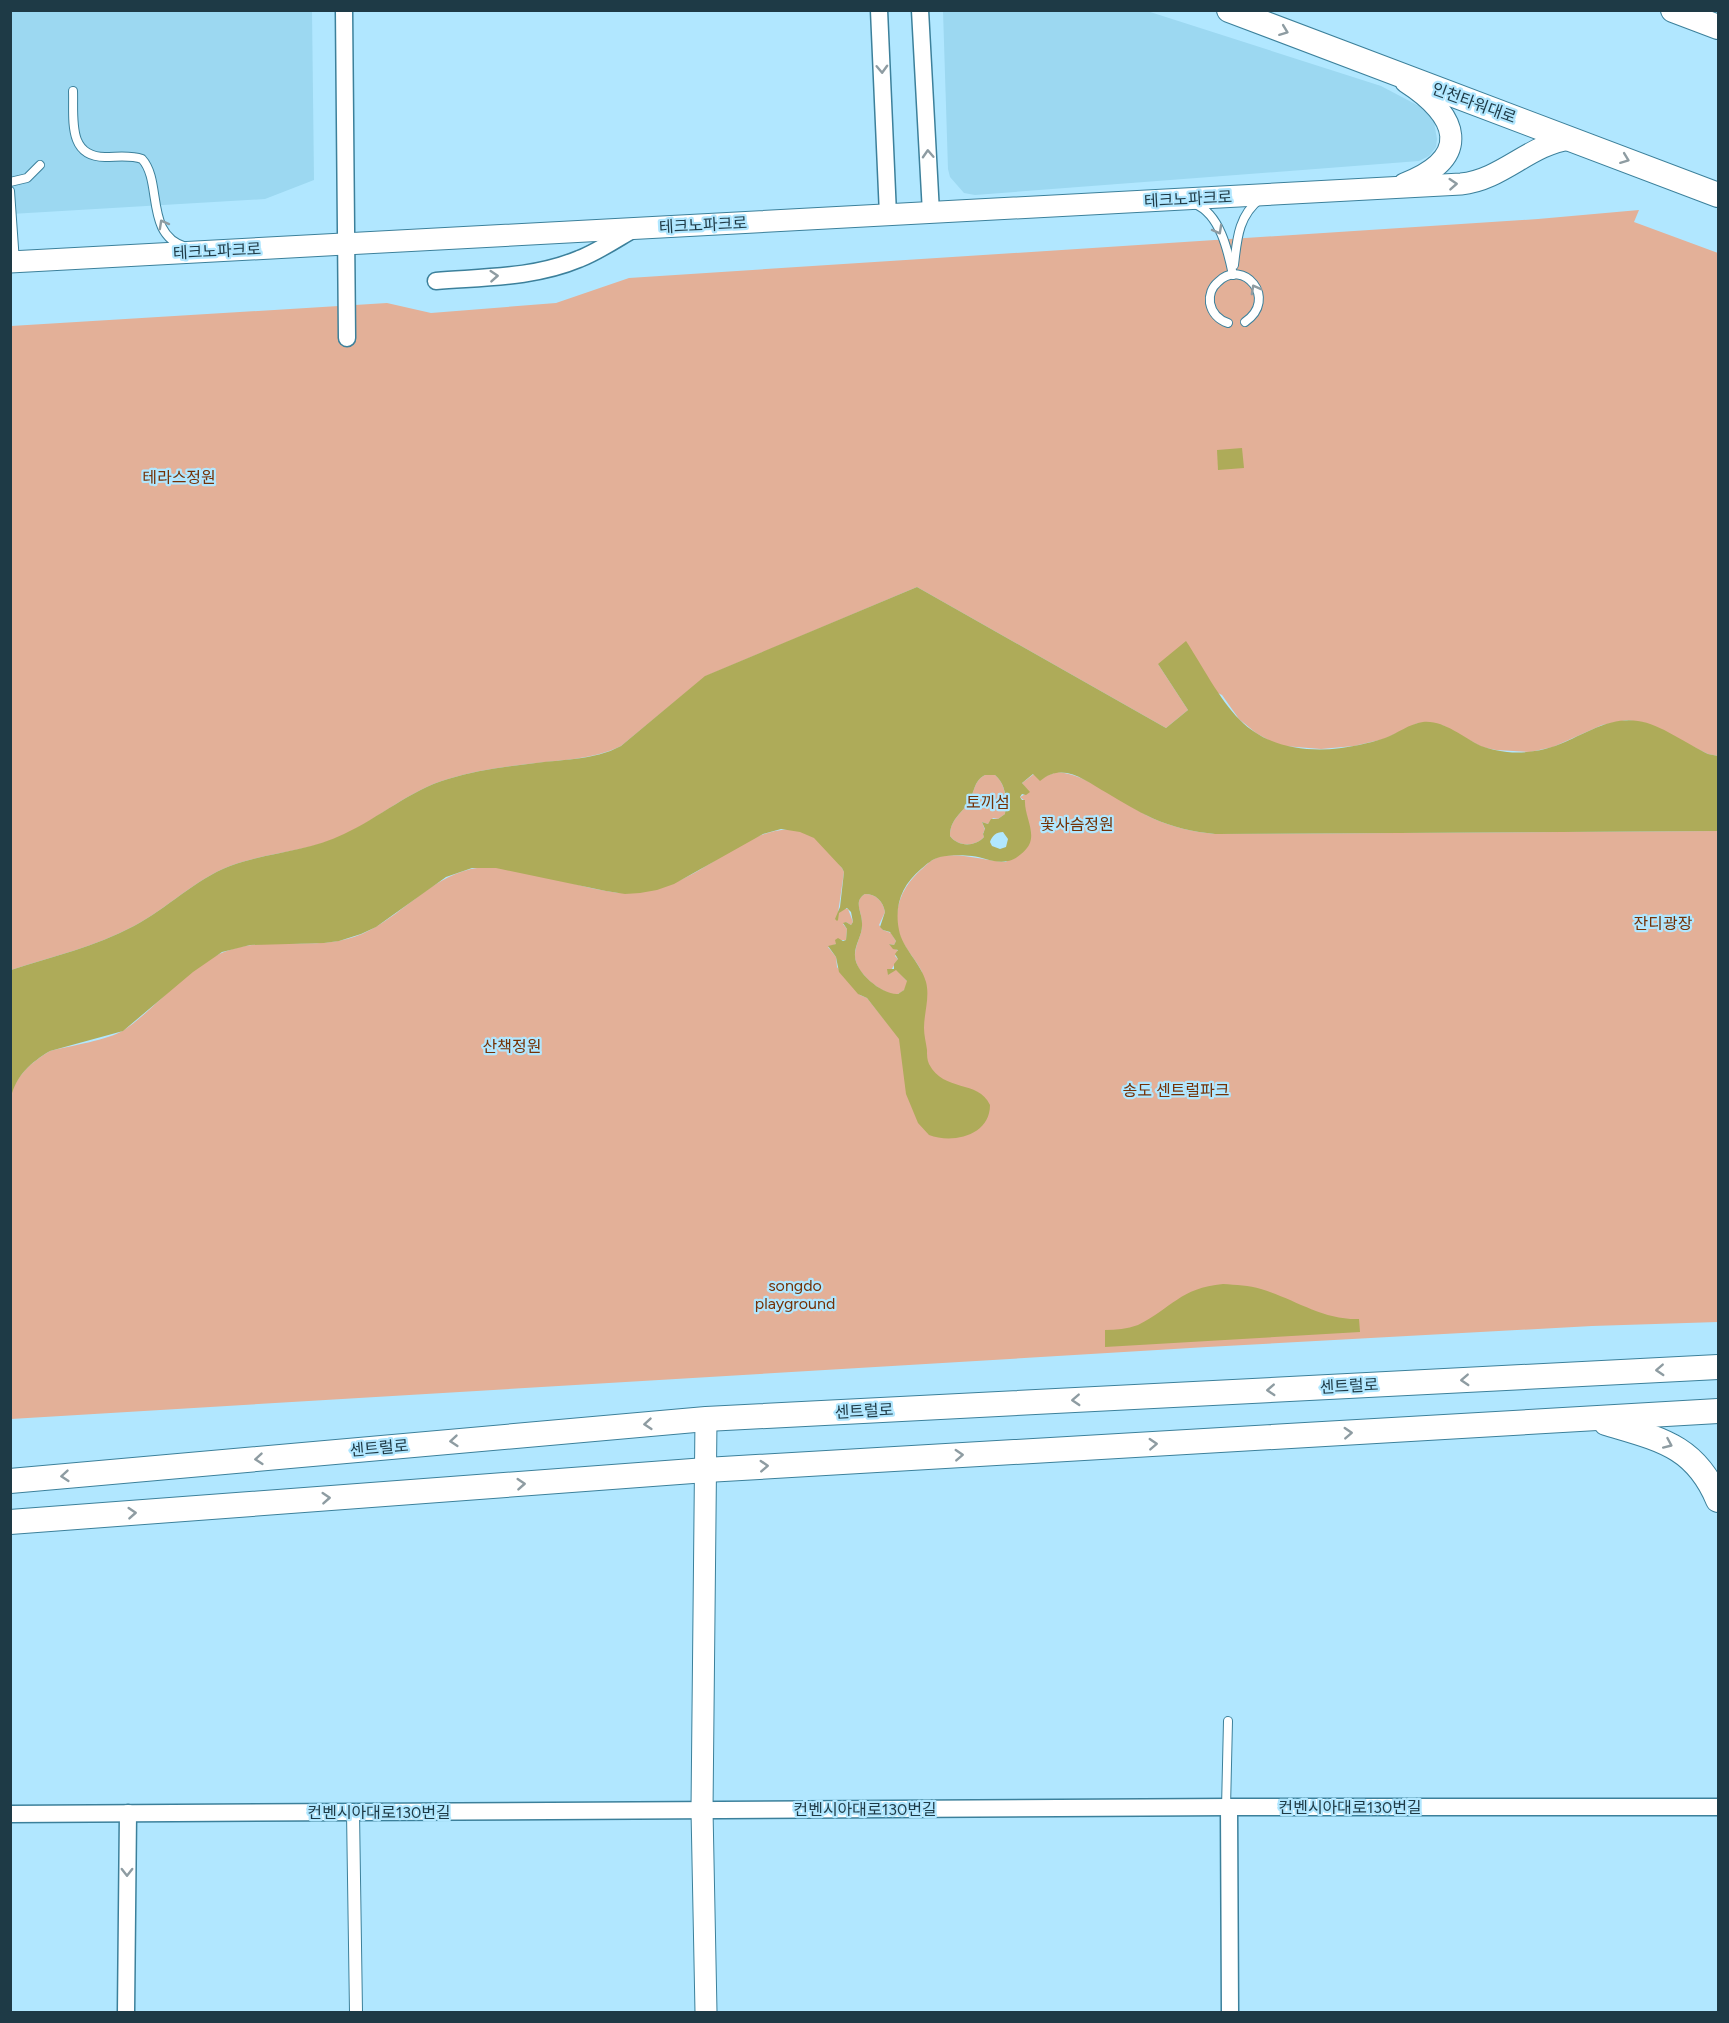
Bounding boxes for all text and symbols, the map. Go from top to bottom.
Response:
one-way arrow [1278,24,1288,37]
one-way arrow [875,64,888,73]
street label: 인천타워대로 [1429,79,1519,127]
one-way arrow [921,150,934,159]
one-way arrow [1619,152,1630,165]
one-way arrow [1448,178,1457,191]
street label: 테크노파크로 [1143,187,1233,211]
street label: 테크노파크로 [658,213,748,237]
one-way arrow [159,220,170,231]
one-way arrow [1211,223,1222,234]
street label: 테크노파크로 [172,239,262,263]
one-way arrow [490,270,499,283]
one-way arrow [1250,284,1262,295]
park label: 테라스정원 [142,468,216,487]
park label: 토끼섬 [966,793,1010,812]
park label: 꽃사슴정원 [1040,815,1114,834]
park label: 잔디광장 [1634,914,1693,933]
park label: 산책정원 [483,1037,541,1056]
park label: 송도 센트럴파크 [1123,1081,1230,1100]
park label: songdo playground [755,1276,835,1313]
one-way arrow [1656,1364,1665,1377]
one-way arrow [1461,1374,1470,1387]
street label: 센트럴로 [1319,1375,1379,1397]
one-way arrow [1266,1384,1275,1397]
one-way arrow [1071,1394,1080,1407]
street label: 센트럴로 [834,1400,894,1422]
one-way arrow [643,1417,652,1430]
one-way arrow [1343,1426,1352,1439]
one-way arrow [449,1434,458,1447]
street label: 센트럴로 [349,1436,409,1460]
one-way arrow [1661,1437,1672,1449]
one-way arrow [1149,1438,1158,1451]
one-way arrow [954,1449,963,1462]
one-way arrow [255,1452,264,1465]
one-way arrow [759,1460,768,1473]
one-way arrow [61,1469,70,1482]
one-way arrow [516,1477,525,1490]
one-way arrow [322,1492,331,1505]
one-way arrow [127,1506,136,1519]
street label: 컨벤시아대로130번길 [1278,1798,1422,1817]
street label: 컨벤시아대로130번길 [793,1800,937,1819]
street label: 컨벤시아대로130번길 [307,1803,451,1822]
one-way arrow [121,1867,133,1876]

